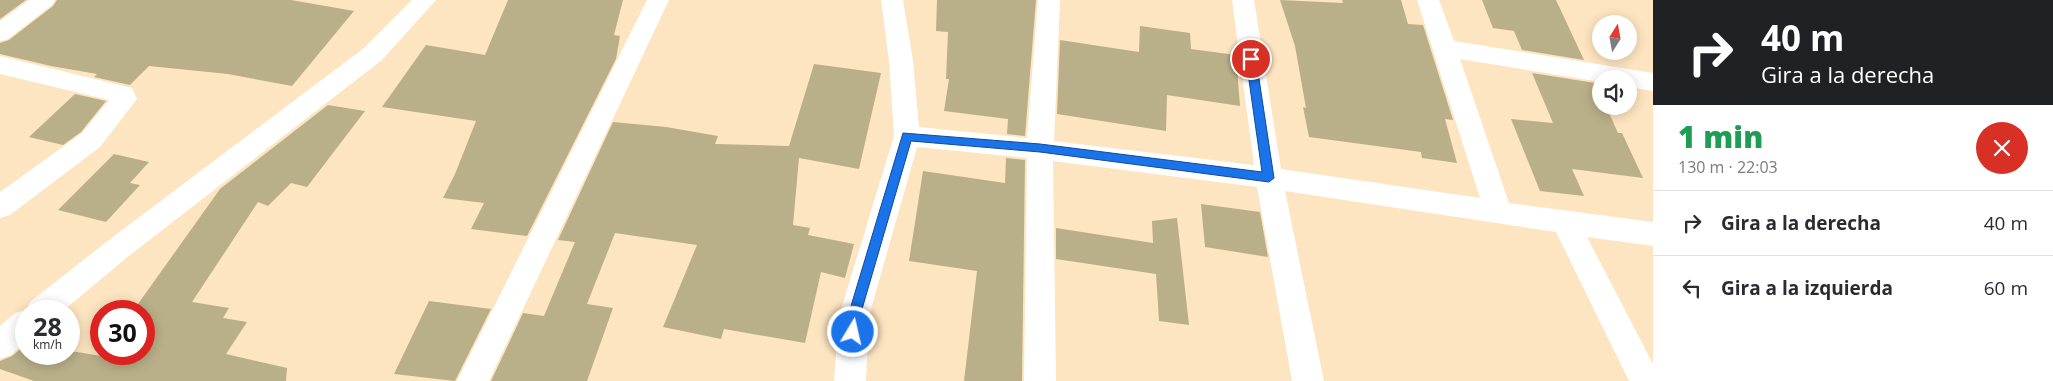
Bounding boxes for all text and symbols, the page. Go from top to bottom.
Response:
text: 40 m [1761,14,1844,61]
north arrow [1592,15,1638,60]
map controls [1592,15,1637,115]
icon: right [1678,20,1743,85]
pin [1230,38,1272,80]
icon: arrive [1237,45,1265,73]
text: Gira a la derecha [1761,59,1934,89]
button: sound [1592,70,1637,115]
text: 1 min [1678,116,1763,157]
button: close [1976,122,2028,174]
text: 130 m · 22:03 [1678,156,1778,178]
icon: right [1678,209,1706,237]
text: Gira a la derecha [1721,210,1881,236]
text: 40 m [1984,210,2028,236]
icon: left [1678,274,1706,302]
text: Gira a la izquierda [1721,275,1893,301]
text: 60 m [1984,275,2028,301]
speed limit sign: 30 [90,300,155,365]
position arrow [826,305,878,357]
text: 28 [33,309,62,343]
text: km/h [33,336,62,353]

